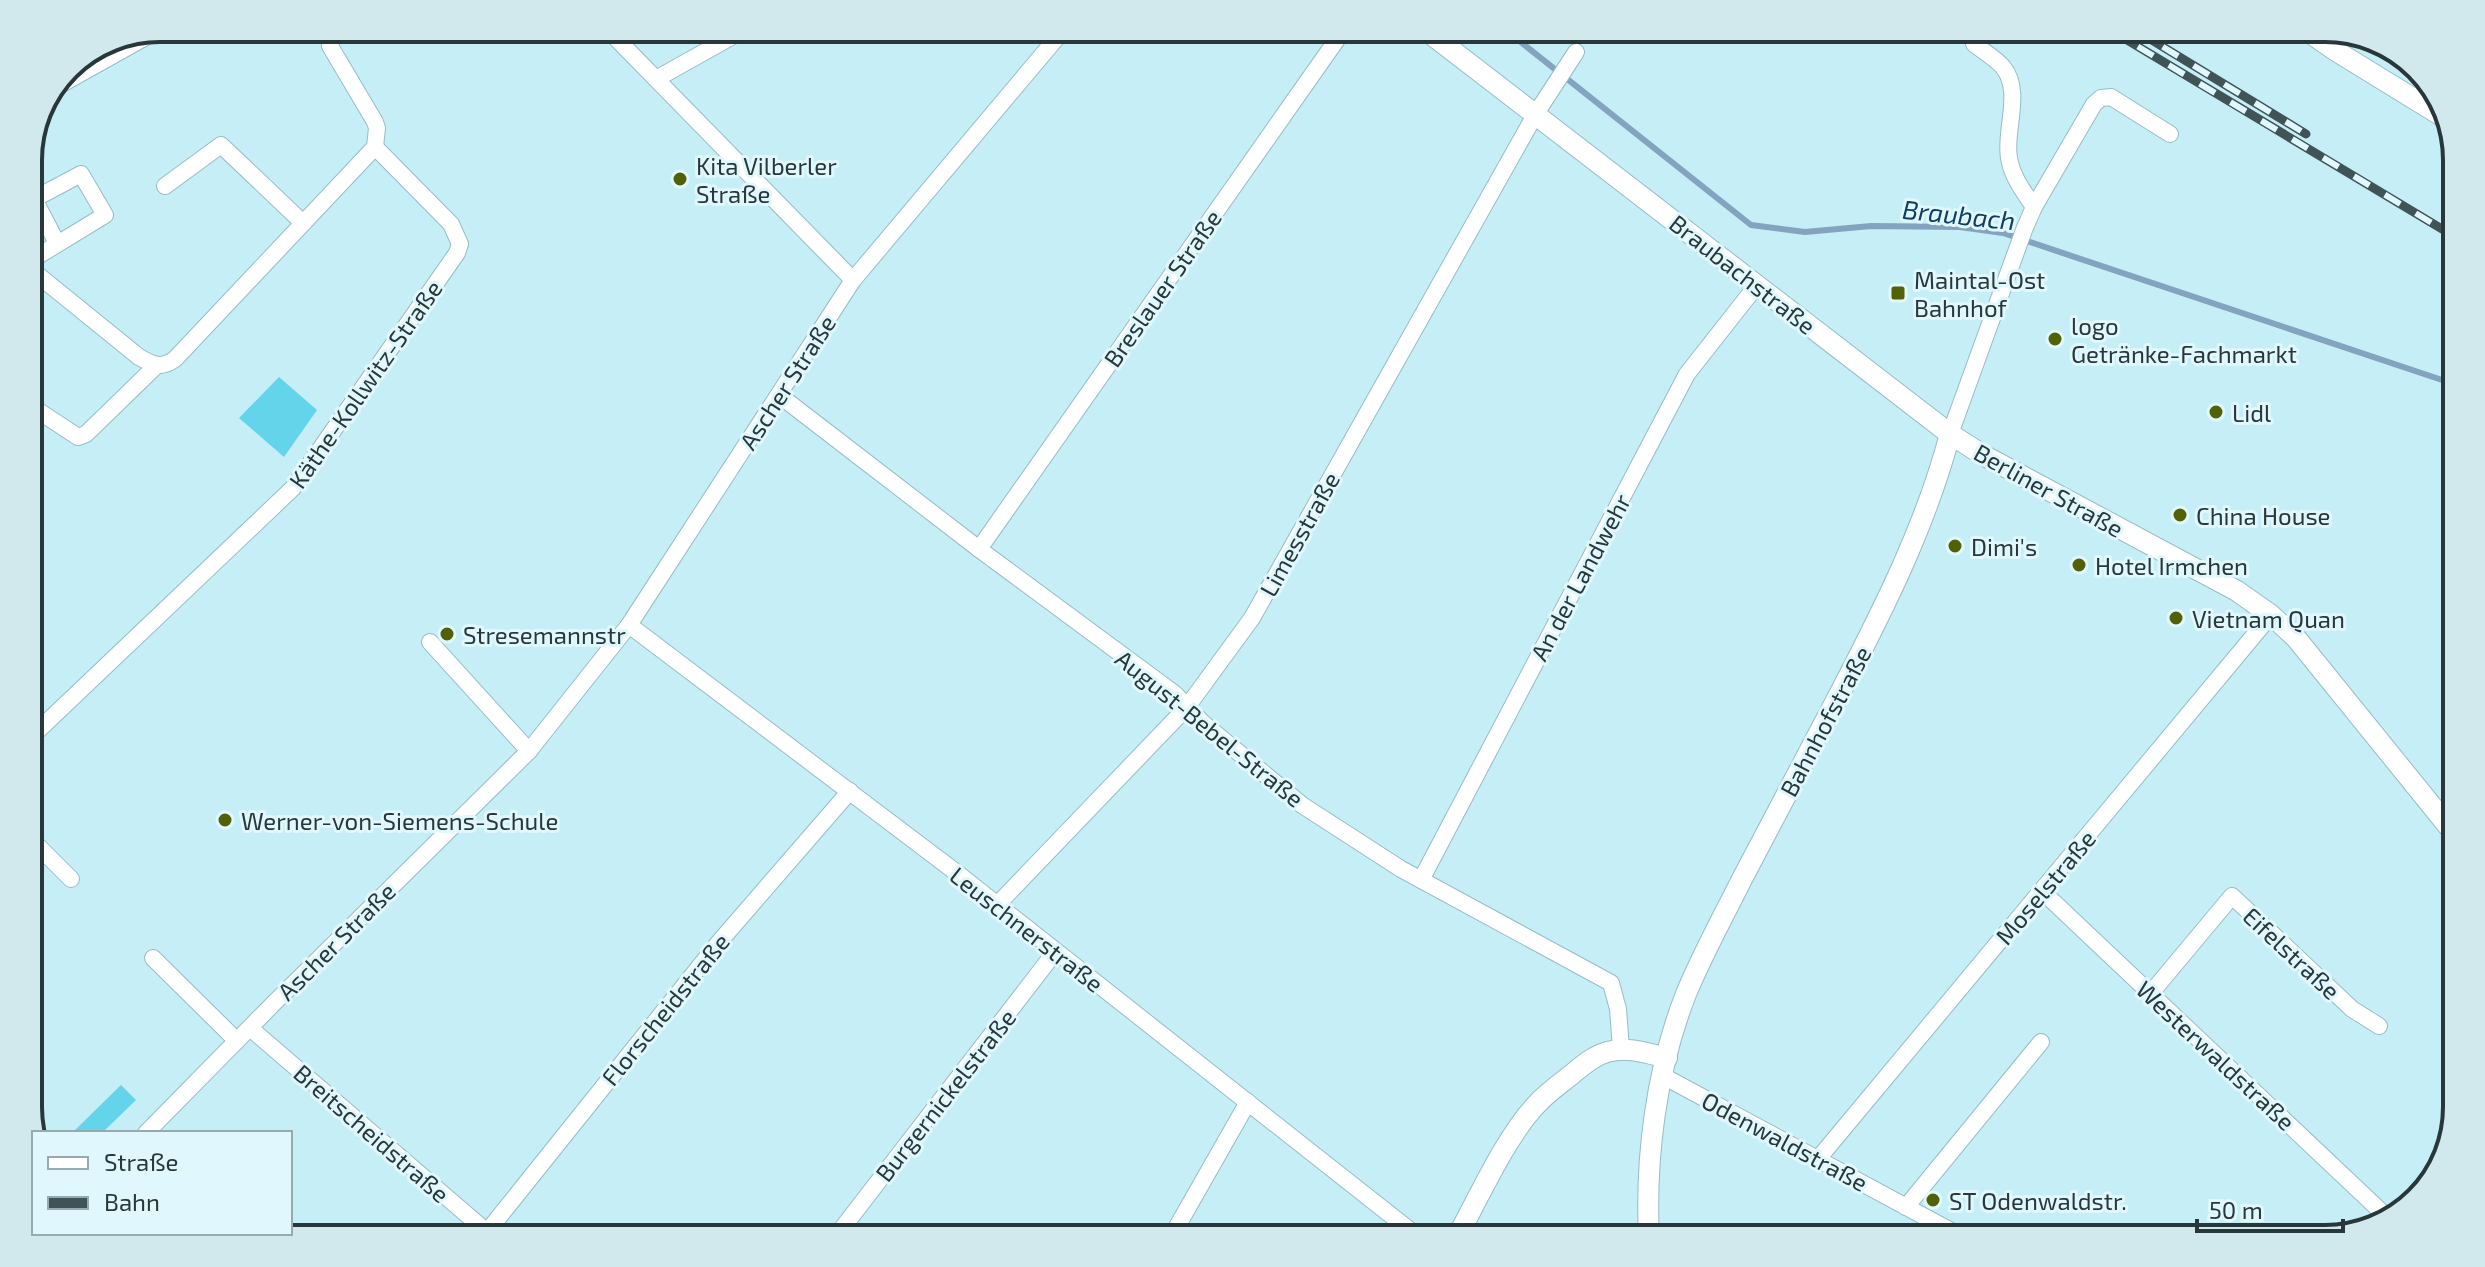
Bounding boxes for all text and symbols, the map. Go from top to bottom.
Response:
place label: Kita Vilberler Straße [696,151,837,208]
marker: Kita Vilberler Straße [671,170,689,188]
water label: Braubach [1901,193,2017,235]
street label: Breslauer Straße [1097,204,1227,372]
street label: Braubachstraße [1664,208,1822,340]
place label: Maintal-Ost Bahnhof [1914,265,2045,322]
street label: Käthe-Kollwitz-Straße [282,275,448,493]
marker: Maintal-Ost Bahnhof [1889,284,1907,302]
street label: Ascher Straße [733,309,841,455]
place label: logo Getränke-Fachmarkt [2071,311,2297,368]
marker: logo Getränke-Fachmarkt [2046,330,2064,348]
place label: Lidl [2232,398,2271,427]
marker: Lidl [2207,403,2225,421]
street label: Berliner Straße [1969,437,2129,543]
street label: Limesstraße [1253,467,1345,601]
street label: An der Landwehr [1524,488,1636,665]
place label: China House [2196,501,2330,530]
marker: China House [2171,506,2189,524]
place label: Dimi's [1971,532,2037,561]
marker: Dimi's [1946,537,1964,555]
place label: Hotel Irmchen [2095,551,2248,580]
marker: Hotel Irmchen [2070,556,2088,574]
place label: Vietnam Quan [2192,604,2345,633]
marker: Vietnam Quan [2167,609,2185,627]
place label: Stresemannstr [463,620,626,649]
marker: Stresemannstr [438,625,456,643]
street label: Bahnhofstraße [1773,641,1877,801]
street label: August-Bebel-Straße [1110,643,1310,813]
place label: Werner-von-Siemens-Schule [241,806,558,835]
marker: Werner-von-Siemens-Schule [216,811,234,829]
street label: Moselstraße [1989,824,2101,950]
street label: Leuschnerstraße [945,860,1109,998]
street label: Ascher Straße [271,876,401,1006]
street label: Eifelstraße [2238,901,2346,1005]
street label: Florscheidstraße [595,927,735,1091]
street label: Westerwaldstraße [2131,974,2301,1136]
street label: Burgernickelstraße [869,1003,1021,1187]
street label: Breitscheidstraße [289,1058,455,1208]
street label: Odenwaldstraße [1697,1085,1873,1197]
legend [32,1131,292,1235]
text: Straße [104,1147,178,1176]
scale bar [2197,1183,2343,1233]
place label: ST Odenwaldstr. [1949,1186,2127,1215]
text: Bahn [104,1187,160,1216]
marker: ST Odenwaldstr. [1924,1191,1942,1209]
text: 50 m [2209,1195,2263,1224]

